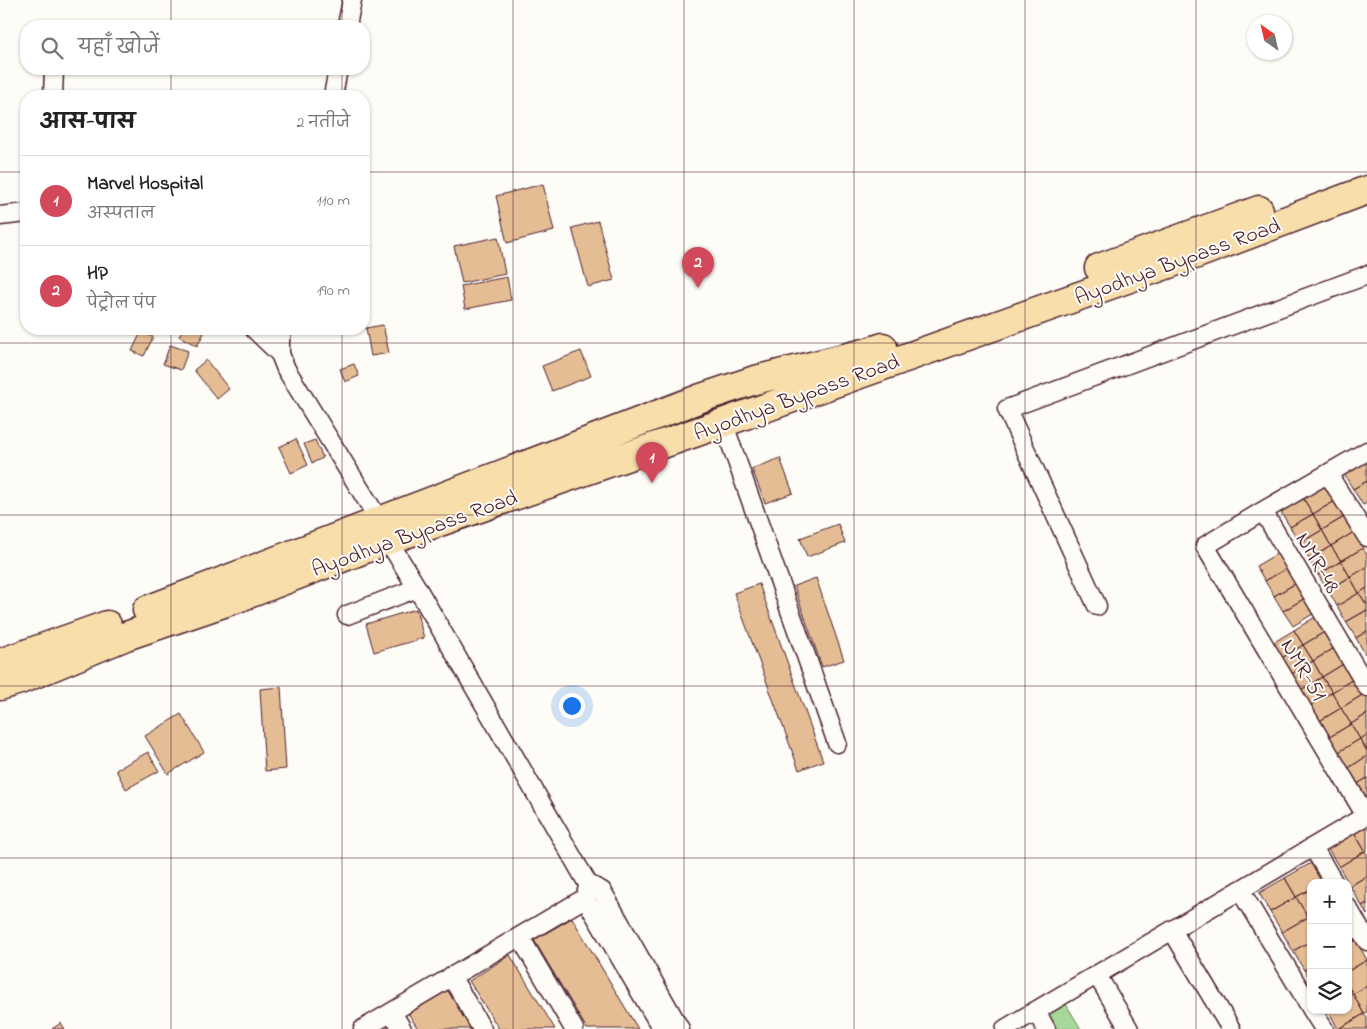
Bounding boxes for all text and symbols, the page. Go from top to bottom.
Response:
north arrow [1247,15,1292,60]
search box [20,20,370,75]
icon: search [38,34,66,62]
text: यहाँ खोजें [78,35,160,62]
text: आस-पास [40,108,135,138]
text: 2 नतीजे [297,111,350,135]
text: Marvel Hospital [87,171,203,198]
text: 1 [53,189,59,213]
text: 110 m [316,189,350,213]
text: अस्पताल [87,202,155,226]
street label: Ayodhya Bypass Road [1071,211,1286,316]
pin: 2 [682,247,714,288]
text: HP [87,261,108,288]
text: 2 [52,279,60,303]
text: 190 m [317,279,350,303]
text: पेट्रोल पंप [87,292,156,316]
street label: Ayodhya Bypass Road [690,347,905,452]
pin: 1 [636,442,668,483]
street label: Ayodhya Bypass Road [308,483,523,588]
street label: NMR-48 [1286,527,1347,600]
street label: NMR-51 [1271,633,1334,708]
your location [559,693,585,719]
map controls [1307,879,1352,1014]
button: + [1307,879,1352,924]
button: − [1307,924,1352,969]
button: layers [1307,969,1352,1014]

